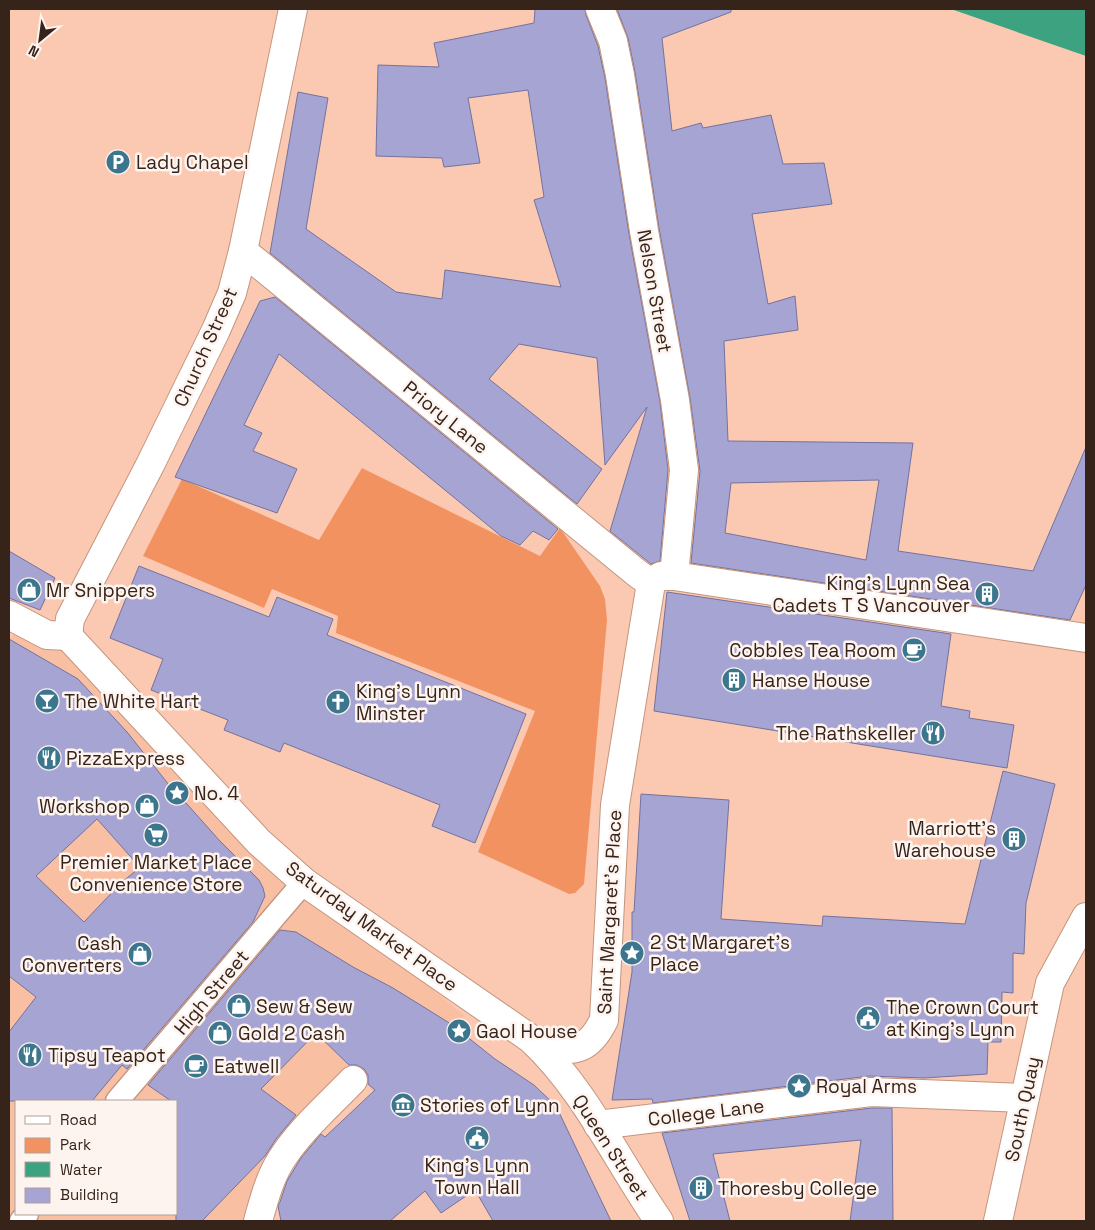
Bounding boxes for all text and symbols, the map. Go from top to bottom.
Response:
north arrow [15,15,65,65]
text: N [25,41,42,62]
parking icon: Lady Chapel [105,149,131,175]
place label: Lady Chapel [136,150,249,175]
street label: Nelson Street [631,227,678,355]
street label: Church Street [168,284,243,411]
street label: Priory Lane [398,375,494,459]
place label: King's Lynn Sea Cadets T S Vancouver [772,571,970,618]
shop icon: Mr Snippers [16,577,42,603]
place label: Mr Snippers [46,578,155,603]
building icon: King's Lynn Sea Cadets T S Vancouver [974,581,1000,607]
cafe icon: Cobbles Tea Room [901,637,927,663]
place label: Cobbles Tea Room [729,638,896,663]
building icon: Hanse House [721,667,747,693]
place label: Hanse House [752,668,870,693]
place label: King's Lynn Minster [356,679,461,726]
bar icon: The White Hart [34,688,60,714]
place label: The White Hart [64,689,200,714]
church icon: King's Lynn Minster [325,689,351,715]
restaurant icon: The Rathskeller [920,720,946,746]
place label: The Rathskeller [776,721,916,746]
restaurant icon: PizzaExpress [36,745,62,771]
place label: PizzaExpress [66,746,185,771]
place icon: No. 4 [164,780,190,806]
place label: No. 4 [194,781,239,806]
shop icon: Workshop [134,793,160,819]
place label: Workshop [39,794,130,819]
street label: Saint Margaret's Place [592,809,627,1015]
place label: Marriott's Warehouse [894,816,996,863]
supermarket icon: Premier Market Place Convenience Store [143,822,169,848]
building icon: Marriott's Warehouse [1001,826,1027,852]
place label: Premier Market Place Convenience Store [60,850,252,897]
street label: Saturday Market Place [281,856,463,997]
place label: 2 St Margaret's Place [650,930,790,977]
place label: Cash Converters [22,931,122,978]
place icon: 2 St Margaret's Place [619,940,645,966]
shop icon: Cash Converters [127,941,153,967]
street label: High Street [168,944,254,1040]
shop icon: Sew & Sew [226,993,252,1019]
place label: Sew & Sew [256,994,353,1019]
place label: The Crown Court at King's Lynn [886,995,1039,1042]
public building icon: The Crown Court at King's Lynn [855,1005,881,1031]
place icon: Gaol House [446,1018,472,1044]
place label: Gaol House [476,1019,578,1044]
shop icon: Gold 2 Cash [207,1020,233,1046]
place label: Gold 2 Cash [238,1021,345,1046]
restaurant icon: Tipsy Teapot [17,1042,43,1068]
place label: Tipsy Teapot [48,1043,166,1068]
cafe icon: Eatwell [183,1053,209,1079]
place label: Eatwell [214,1054,279,1079]
street label: South Quay [999,1054,1046,1164]
place icon: Royal Arms [786,1073,812,1099]
place label: Royal Arms [816,1074,917,1099]
street label: Queen Street [567,1090,654,1205]
museum icon: Stories of Lynn [390,1092,416,1118]
place label: Stories of Lynn [420,1093,560,1118]
street label: College Lane [646,1093,766,1132]
legend [15,1100,178,1215]
text: Road [60,1110,97,1129]
public building icon: King's Lynn Town Hall [464,1125,490,1151]
text: Park [60,1135,91,1154]
place label: King's Lynn Town Hall [425,1153,529,1200]
text: Water [60,1160,103,1179]
building icon: Thoresby College [688,1175,714,1201]
place label: Thoresby College [718,1176,877,1201]
text: Building [60,1185,119,1204]

